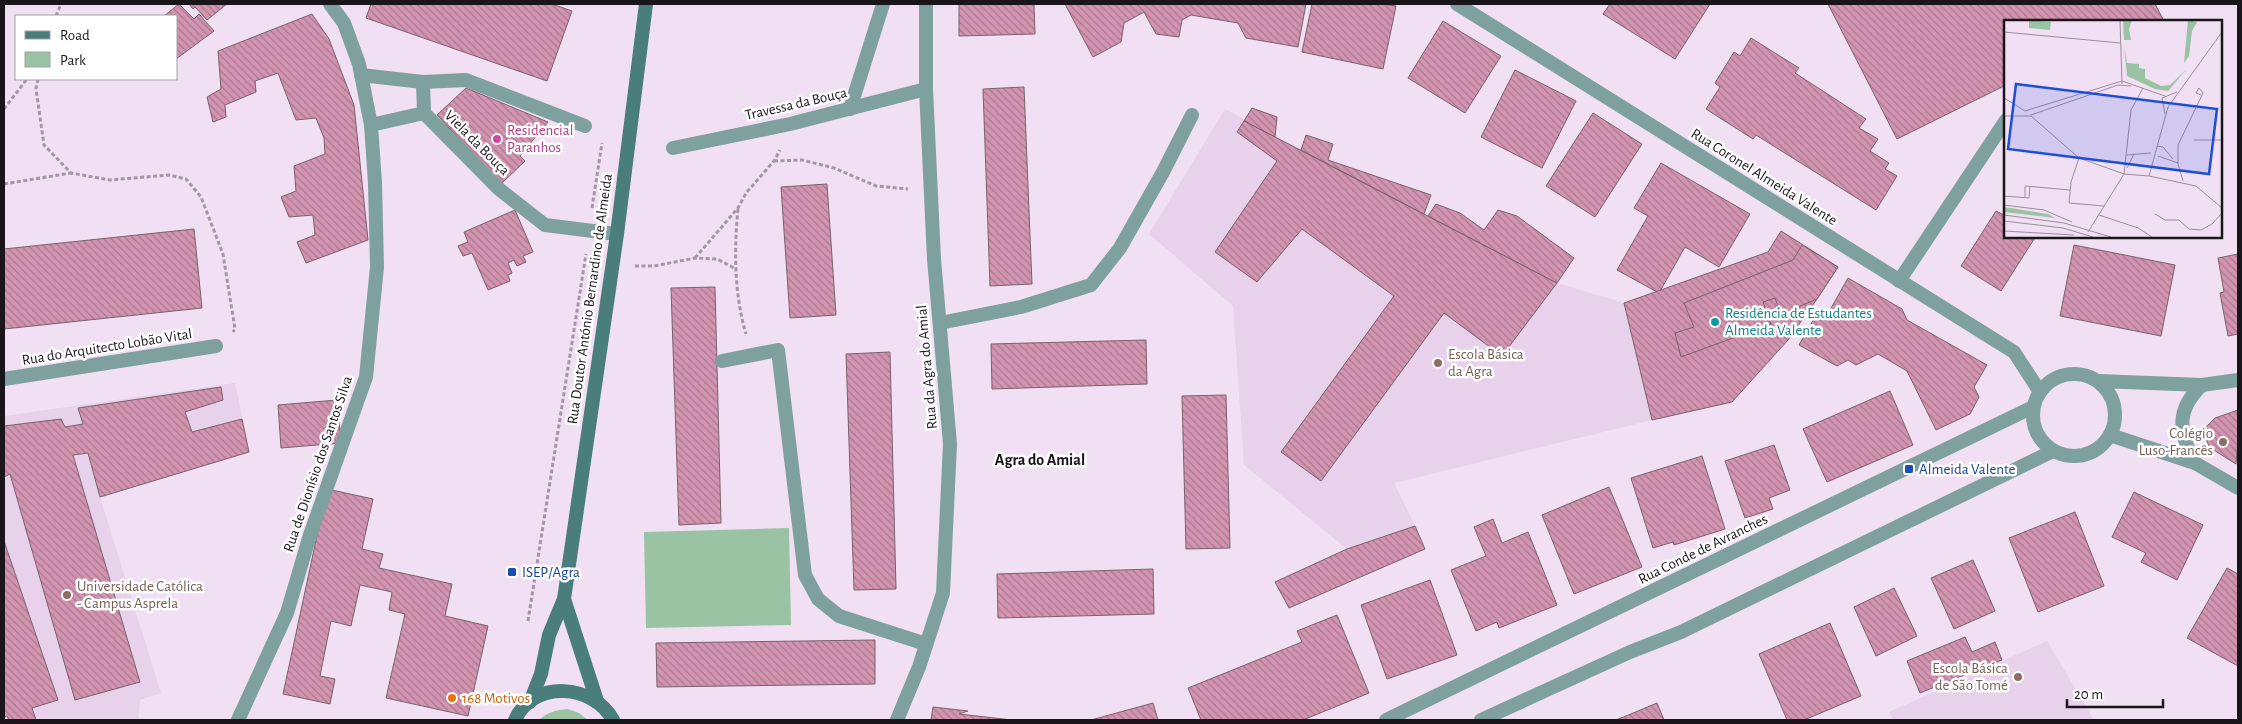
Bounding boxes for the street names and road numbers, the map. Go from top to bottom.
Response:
street label: Travessa da Bouça [744,85,848,123]
street label: Viela da Bouça [442,108,512,178]
street label: Rua Coronel Almeida Valente [1688,126,1840,228]
street label: Rua Doutor António Bernardino de Almeida [565,173,615,425]
street label: Rua da Agra do Amial [914,304,940,430]
street label: Rua do Arquitecto Lobão Vital [21,326,193,368]
street label: Rua de Dionísio dos Santos Silva [281,374,355,554]
street label: Rua Conde de Avranches [1636,511,1770,587]

